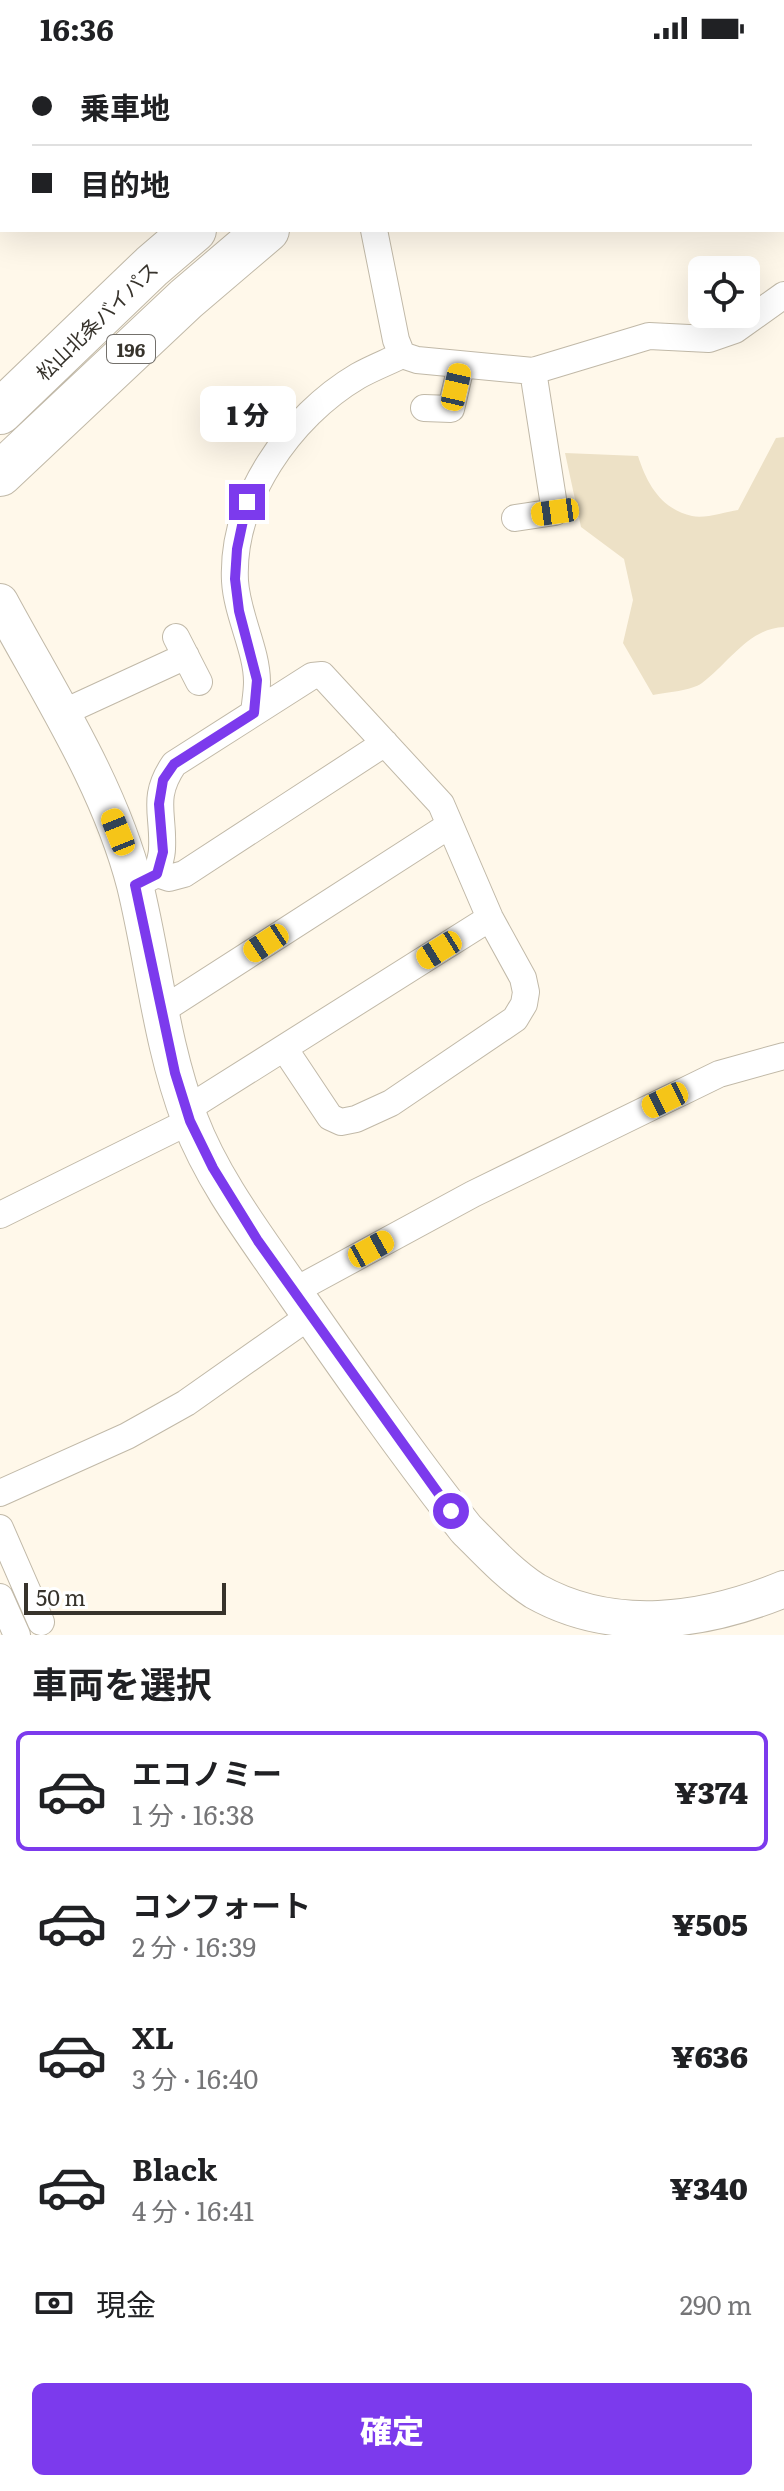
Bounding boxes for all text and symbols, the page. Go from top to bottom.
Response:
text: 16:36 [40,6,114,50]
text: 乗車地 [80,84,170,128]
text: 目的地 [80,161,170,205]
street label: 松山北条バイパス [28,254,164,386]
map controls [688,256,760,328]
button: locate [688,256,760,328]
road number: 196 [107,335,155,363]
car [439,361,473,413]
callout: 1 分 [199,386,295,442]
text: 1 分 [227,394,269,433]
route end [229,484,265,520]
car [530,497,580,527]
car [98,805,138,859]
car [239,920,293,966]
car [412,927,466,973]
car [638,1079,692,1121]
car [344,1227,398,1271]
route start [433,1493,469,1529]
scale bar [24,1579,226,1615]
text: 50 m [36,1580,86,1613]
text: 車両を選択 [32,1656,212,1709]
text: エコノミー [132,1750,282,1794]
icon: car [36,1755,108,1827]
text: ¥374 [675,1769,748,1813]
text: 1 分 · 16:38 [132,1794,254,1833]
text: コンフォート [132,1882,311,1926]
icon: car [36,1887,108,1959]
text: ¥505 [672,1901,748,1945]
text: 2 分 · 16:39 [132,1926,256,1965]
text: XL [132,2014,174,2058]
icon: car [36,2019,108,2091]
text: ¥636 [671,2033,748,2077]
text: 3 分 · 16:40 [132,2058,258,2097]
text: Black [132,2146,217,2190]
icon: car [36,2151,108,2223]
text: ¥340 [670,2165,748,2209]
text: 4 分 · 16:41 [132,2190,254,2229]
icon: cash [32,2281,76,2325]
text: 現金 [96,2281,156,2325]
text: 290 m [680,2284,752,2323]
button: 確定 [32,2383,752,2475]

